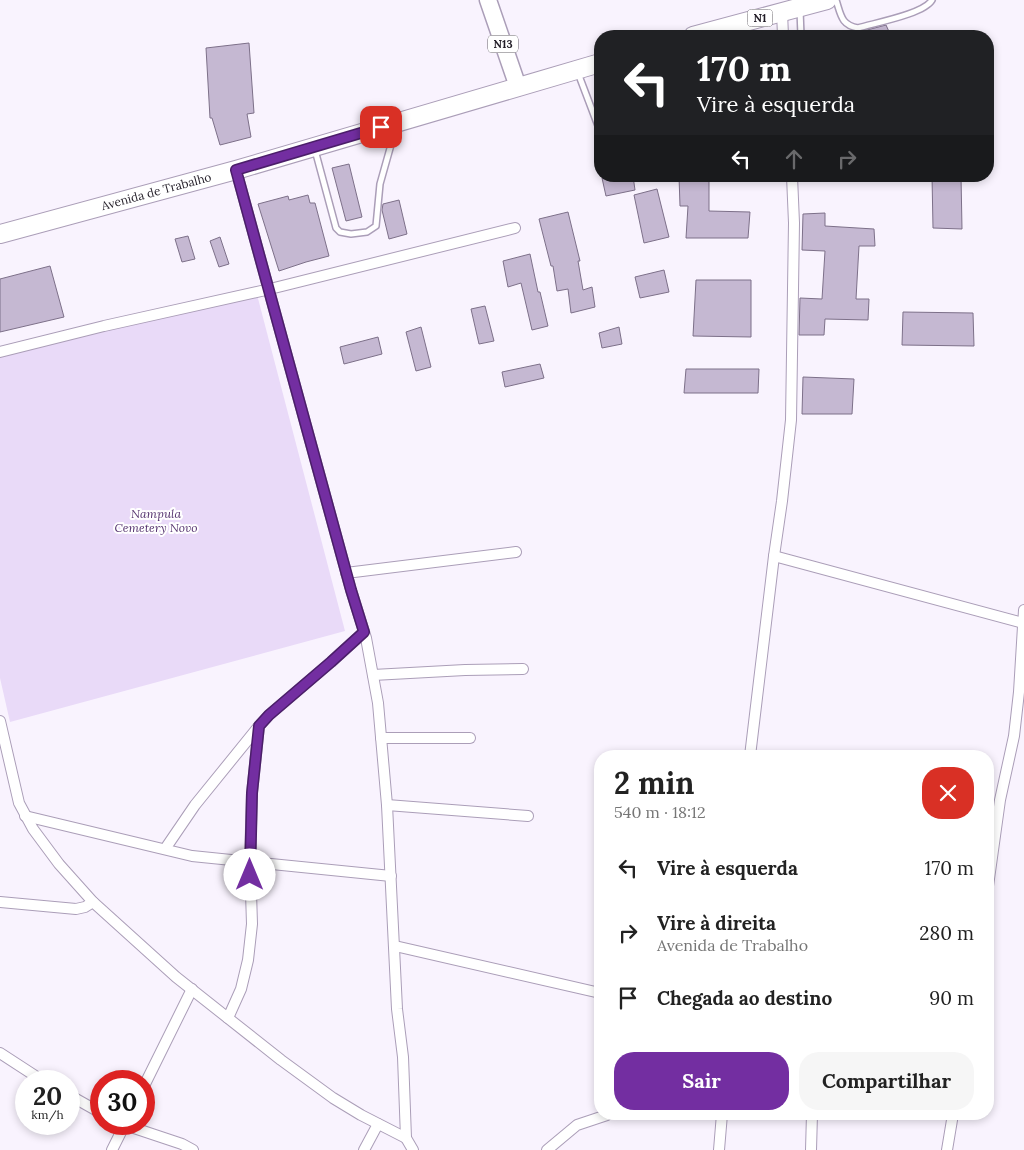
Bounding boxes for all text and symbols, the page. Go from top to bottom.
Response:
road number: N1 [748,10,772,27]
road number: N13 [488,36,518,52]
text: 170 m [697,46,791,91]
icon: left [614,50,679,115]
text: Vire à esquerda [697,90,855,118]
pin [360,106,402,148]
icon: arrive [367,113,395,141]
icon: left [727,145,755,173]
icon: ahead [780,145,808,173]
icon: right [833,145,861,173]
street label: Avenida de Trabalho [99,169,213,213]
park label: Nampula Cemetery Novo [115,506,197,535]
text: 2 min [614,764,694,802]
button: close [922,767,974,819]
text: 540 m · 18:12 [614,802,706,822]
position arrow [223,848,275,900]
icon: left [614,854,642,882]
text: Vire à esquerda [657,856,798,880]
text: 170 m [925,856,974,880]
text: Vire à direita [657,911,776,935]
icon: right [614,919,642,947]
text: 280 m [919,921,974,945]
text: Avenida de Trabalho [657,935,808,955]
icon: arrive [614,984,642,1012]
text: Chegada ao destino [657,986,832,1010]
text: 90 m [929,986,974,1010]
button: Sair [614,1052,789,1110]
button: Compartilhar [799,1052,974,1110]
speed limit sign: 30 [90,1070,155,1135]
text: 20 [33,1080,62,1112]
text: km/h [31,1107,64,1122]

